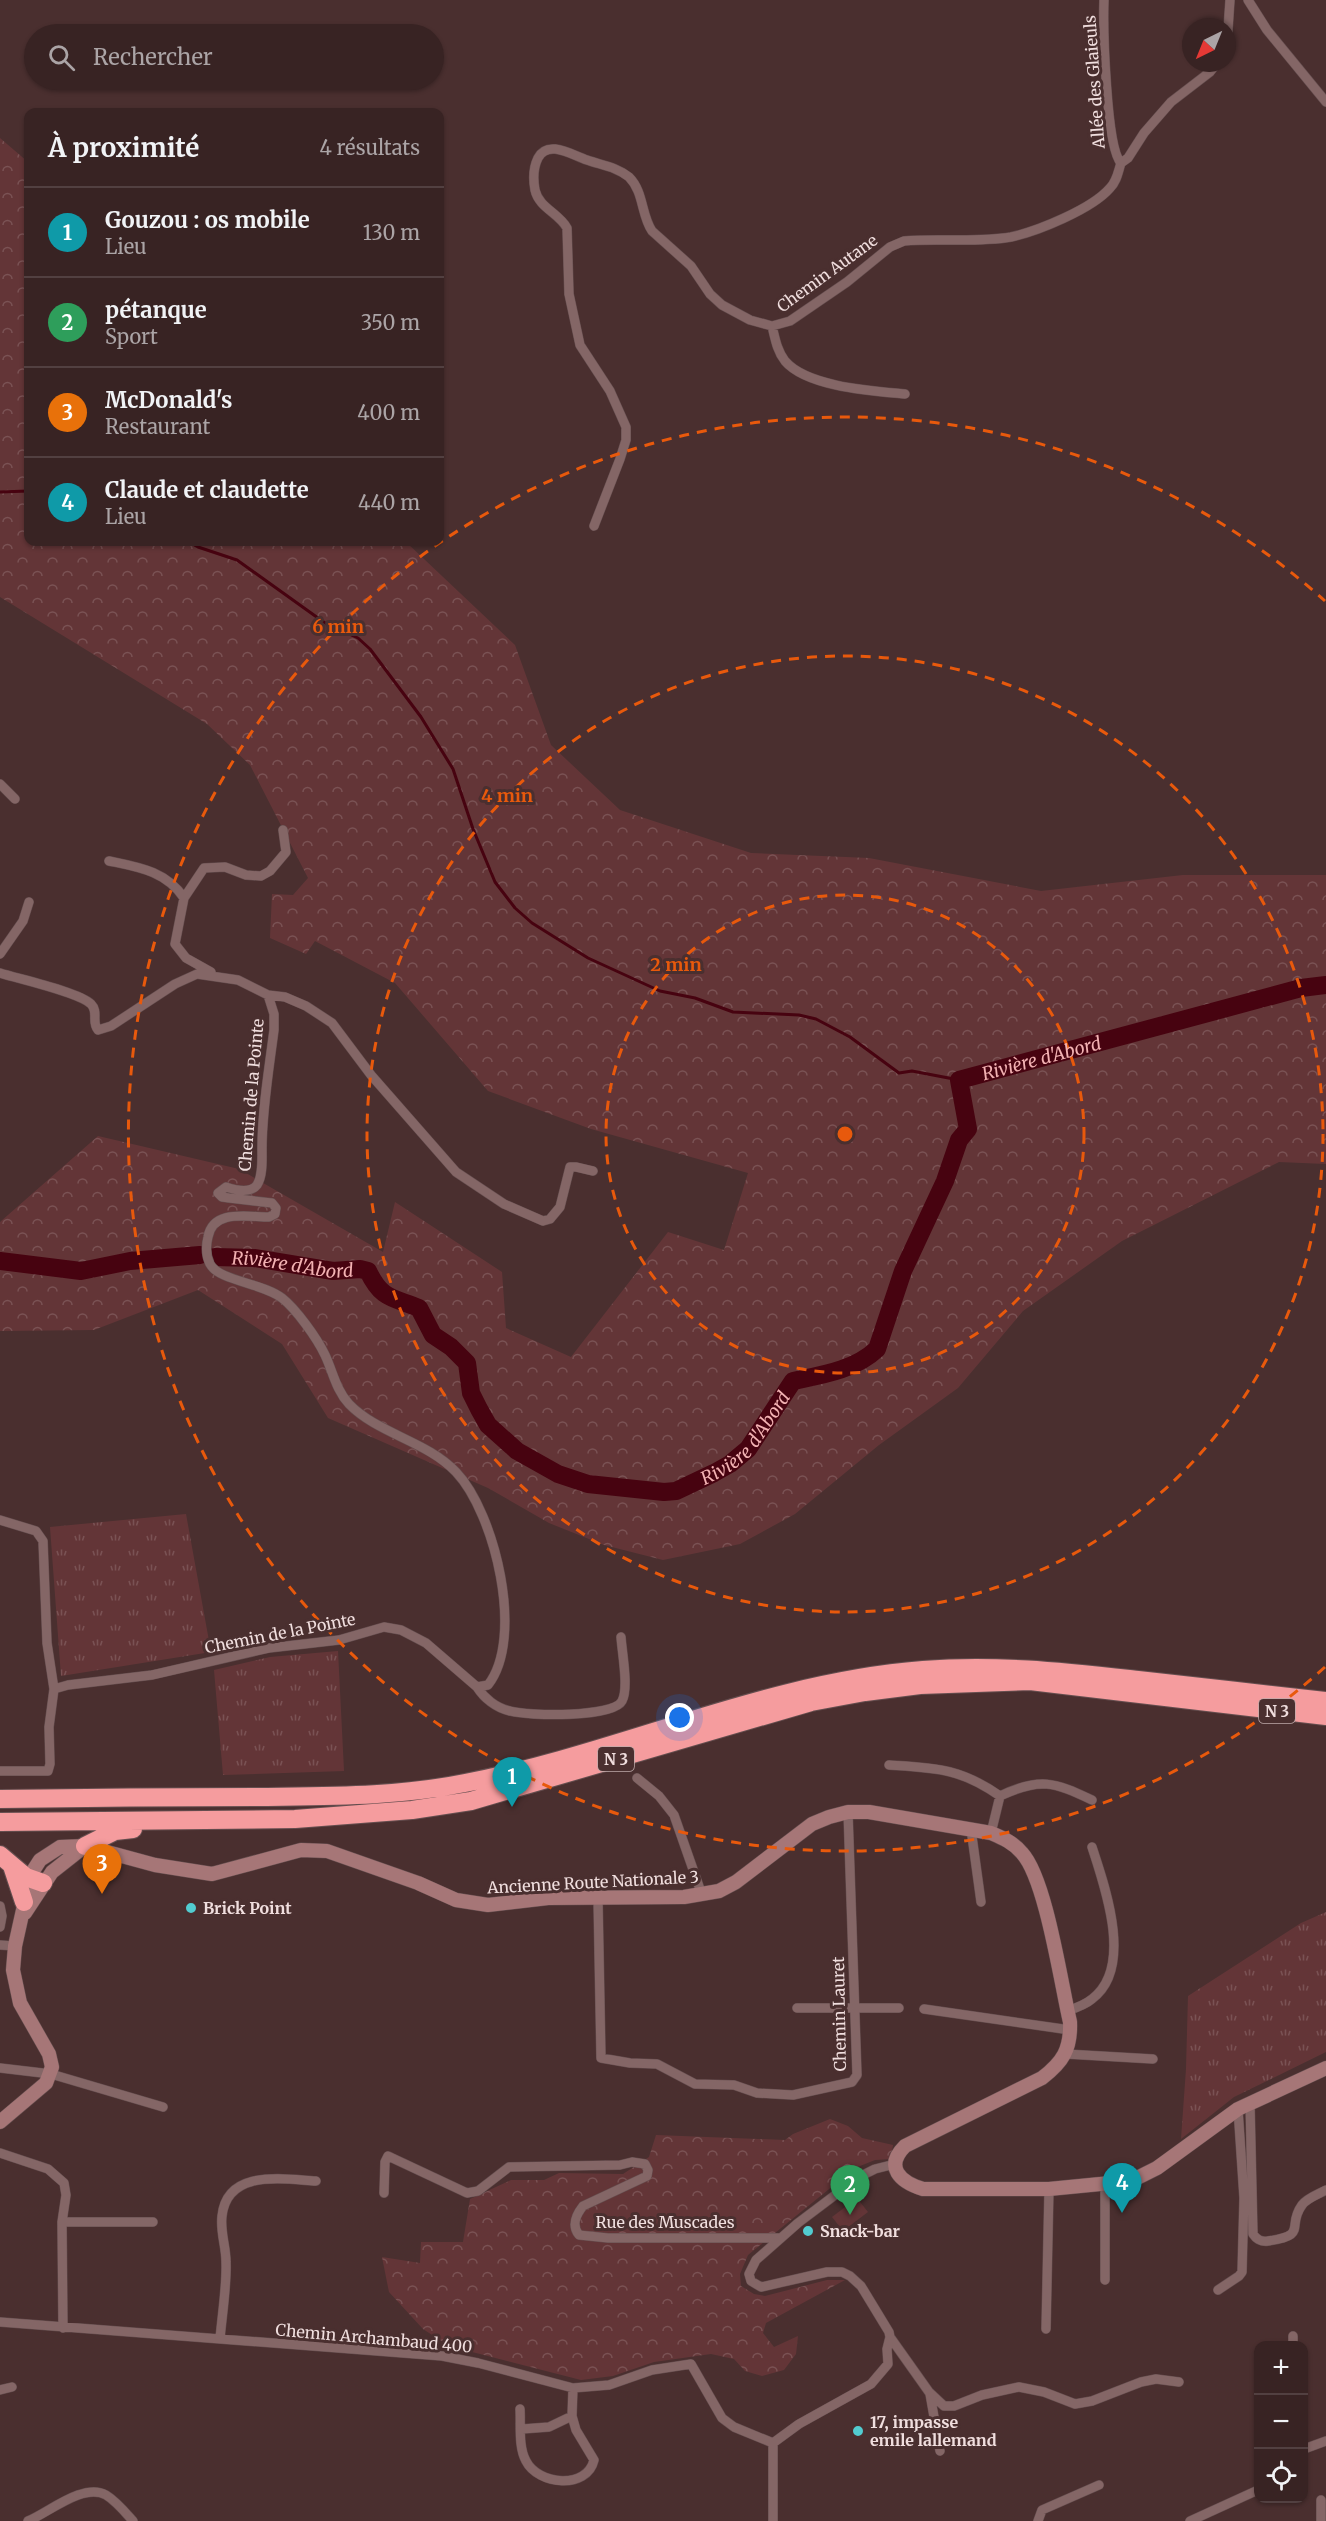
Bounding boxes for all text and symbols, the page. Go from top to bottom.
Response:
street label: Allée des Glaieuls [1079,15,1109,150]
north arrow [1182,18,1236,72]
search box [24,24,444,90]
icon: search [45,41,78,74]
text: Rechercher [93,43,213,71]
text: À proximité [48,131,199,164]
text: 4 résultats [319,135,420,160]
text: Gouzou : os mobile [105,206,310,234]
text: 1 [63,220,72,245]
text: 130 m [363,220,420,245]
street label: Chemin Autane [773,230,881,316]
text: Lieu [105,234,147,259]
text: pétanque [105,296,207,324]
text: 2 [62,310,73,335]
text: 350 m [361,310,420,335]
text: Sport [105,324,158,349]
text: McDonald's [105,386,232,414]
text: 3 [62,400,73,425]
text: 400 m [357,400,420,425]
text: Restaurant [105,414,210,439]
text: Claude et claudette [105,476,309,504]
text: 4 [61,490,74,515]
text: 440 m [358,490,420,515]
text: Lieu [105,504,147,529]
text: 6 min [312,615,364,638]
text: 4 min [481,784,533,807]
text: 2 min [650,953,702,976]
street label: Chemin de la Pointe [234,1018,268,1172]
water label: Rivière d'Abord [979,1031,1104,1085]
centre of rings [835,1124,855,1144]
water label: Rivière d'Abord [231,1246,354,1283]
water label: Rivière d'Abord [697,1386,795,1489]
street label: Chemin de la Pointe [203,1609,357,1657]
road number: N 3 [1259,1699,1295,1723]
your location [665,1703,694,1732]
road number: N 3 [598,1747,634,1771]
pin: 1 [492,1758,532,1807]
pin: 3 [82,1844,122,1894]
street label: Ancienne Route Nationale 3 [486,1866,699,1898]
place label: Brick Point [203,1898,292,1918]
marker: Brick Point [184,1901,198,1915]
street label: Chemin Lauret [828,1956,850,2072]
pin: 4 [1102,2164,1142,2213]
pin: 2 [830,2166,870,2215]
street label: Rue des Muscades [595,2212,735,2232]
place label: Snack-bar [820,2221,901,2241]
marker: Snack-bar [801,2224,815,2238]
street label: Chemin Archambaud 400 [275,2319,473,2357]
map controls [1254,2341,1308,2503]
button: + [1254,2341,1308,2395]
button: − [1254,2395,1308,2449]
place label: 17, impasse emile lallemand [870,2412,997,2450]
marker: 17, impasse emile lallemand [851,2424,865,2438]
button: locate [1254,2449,1308,2503]

